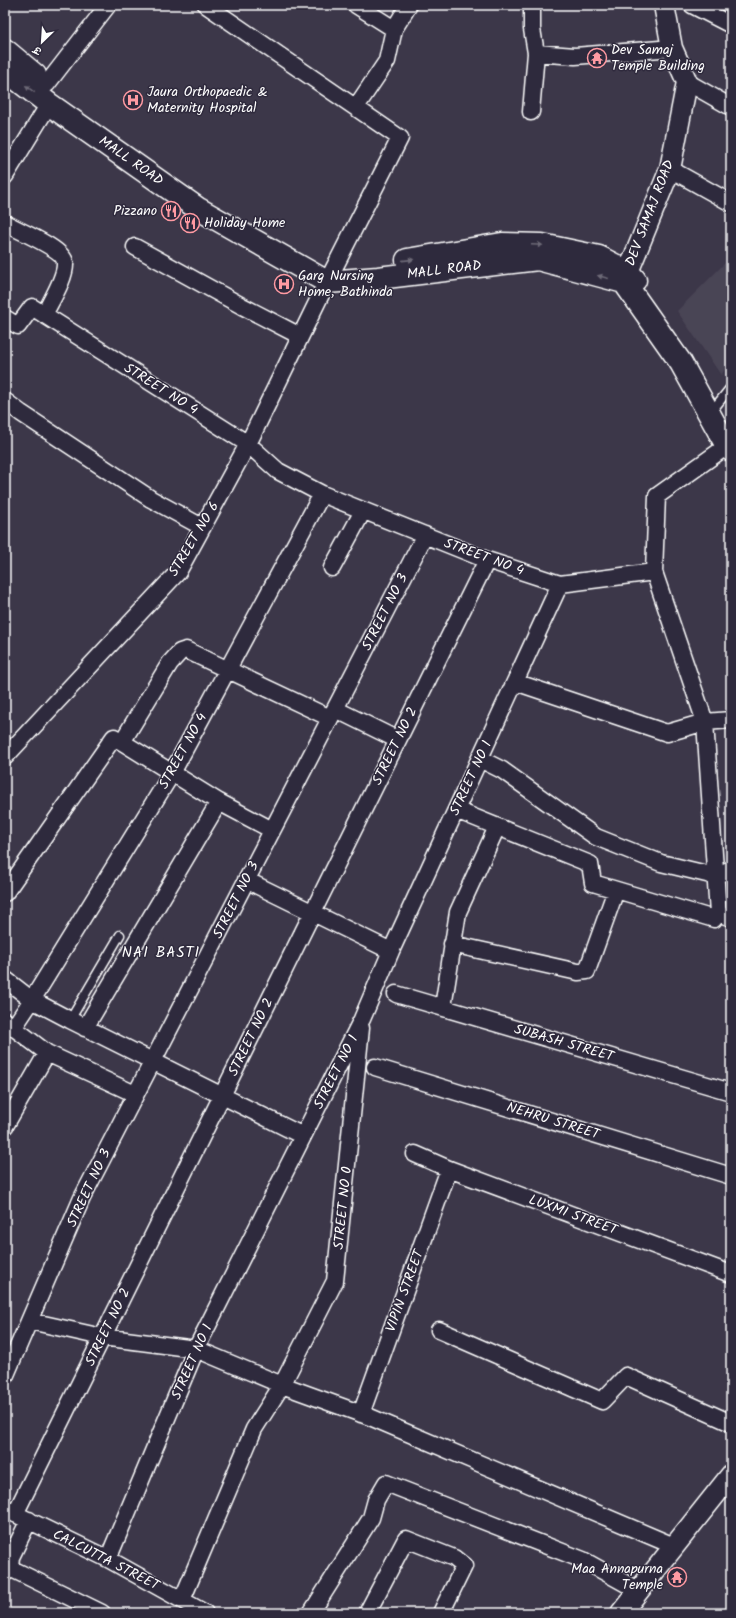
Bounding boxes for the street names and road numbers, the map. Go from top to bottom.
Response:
street label: MALL ROAD [94,131,168,191]
street label: DEV SAMAJ ROAD [620,157,680,269]
street label: MALL ROAD [406,255,482,285]
street label: STREET NO 4 [120,357,203,421]
street label: STREET NO 6 [163,497,225,581]
street label: STREET NO 4 [441,532,527,582]
street label: STREET NO 3 [356,569,414,655]
street label: STREET NO 2 [367,703,423,789]
street label: STREET NO 4 [153,709,213,793]
street label: STREET NO 1 [444,737,498,819]
street label: STREET NO 3 [207,857,265,943]
street label: STREET NO 2 [223,994,279,1080]
street label: SUBASH STREET [512,1018,618,1068]
street label: STREET NO 1 [308,1031,364,1113]
street label: NEHRU STREET [504,1096,604,1146]
street label: STREET NO 3 [61,1145,117,1231]
street label: STREET NO 0 [328,1165,358,1251]
street label: LUXMI STREET [526,1189,622,1242]
street label: VIPIN STREET [380,1246,431,1335]
street label: STREET NO 2 [80,1284,136,1370]
street label: STREET NO 1 [166,1321,218,1403]
street label: CALCUTTA STREET [49,1524,165,1597]

